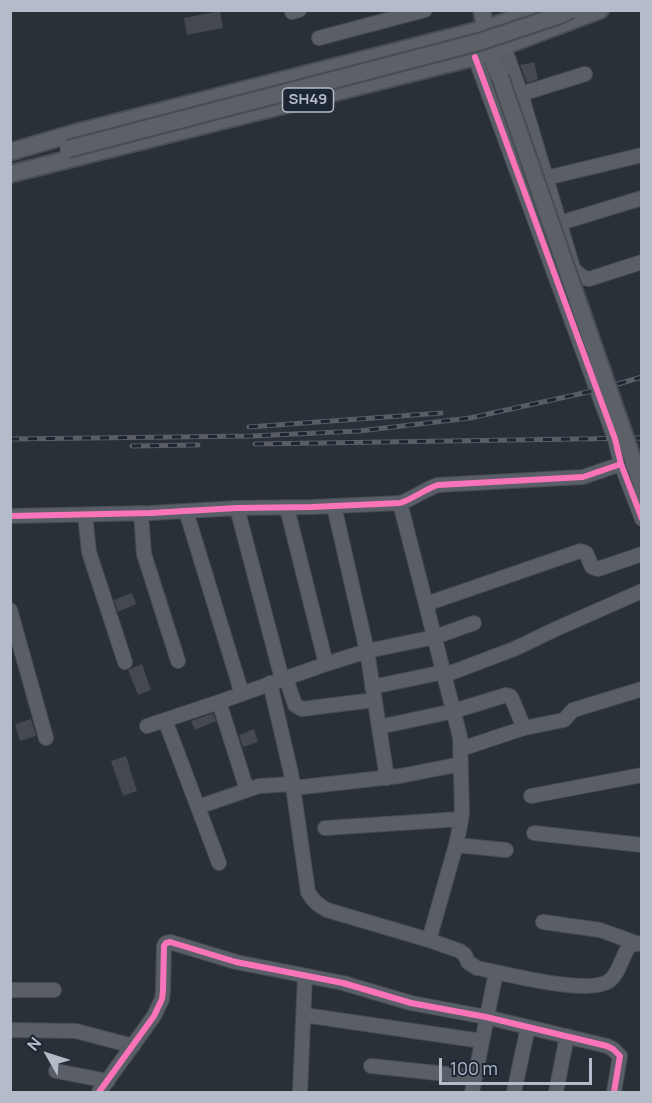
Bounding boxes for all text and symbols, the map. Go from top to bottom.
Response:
road number: SH49 [282,88,334,112]
north arrow [18,1025,78,1085]
text: N [22,1032,46,1055]
scale bar [442,1046,595,1084]
text: 100 m [450,1056,498,1080]

